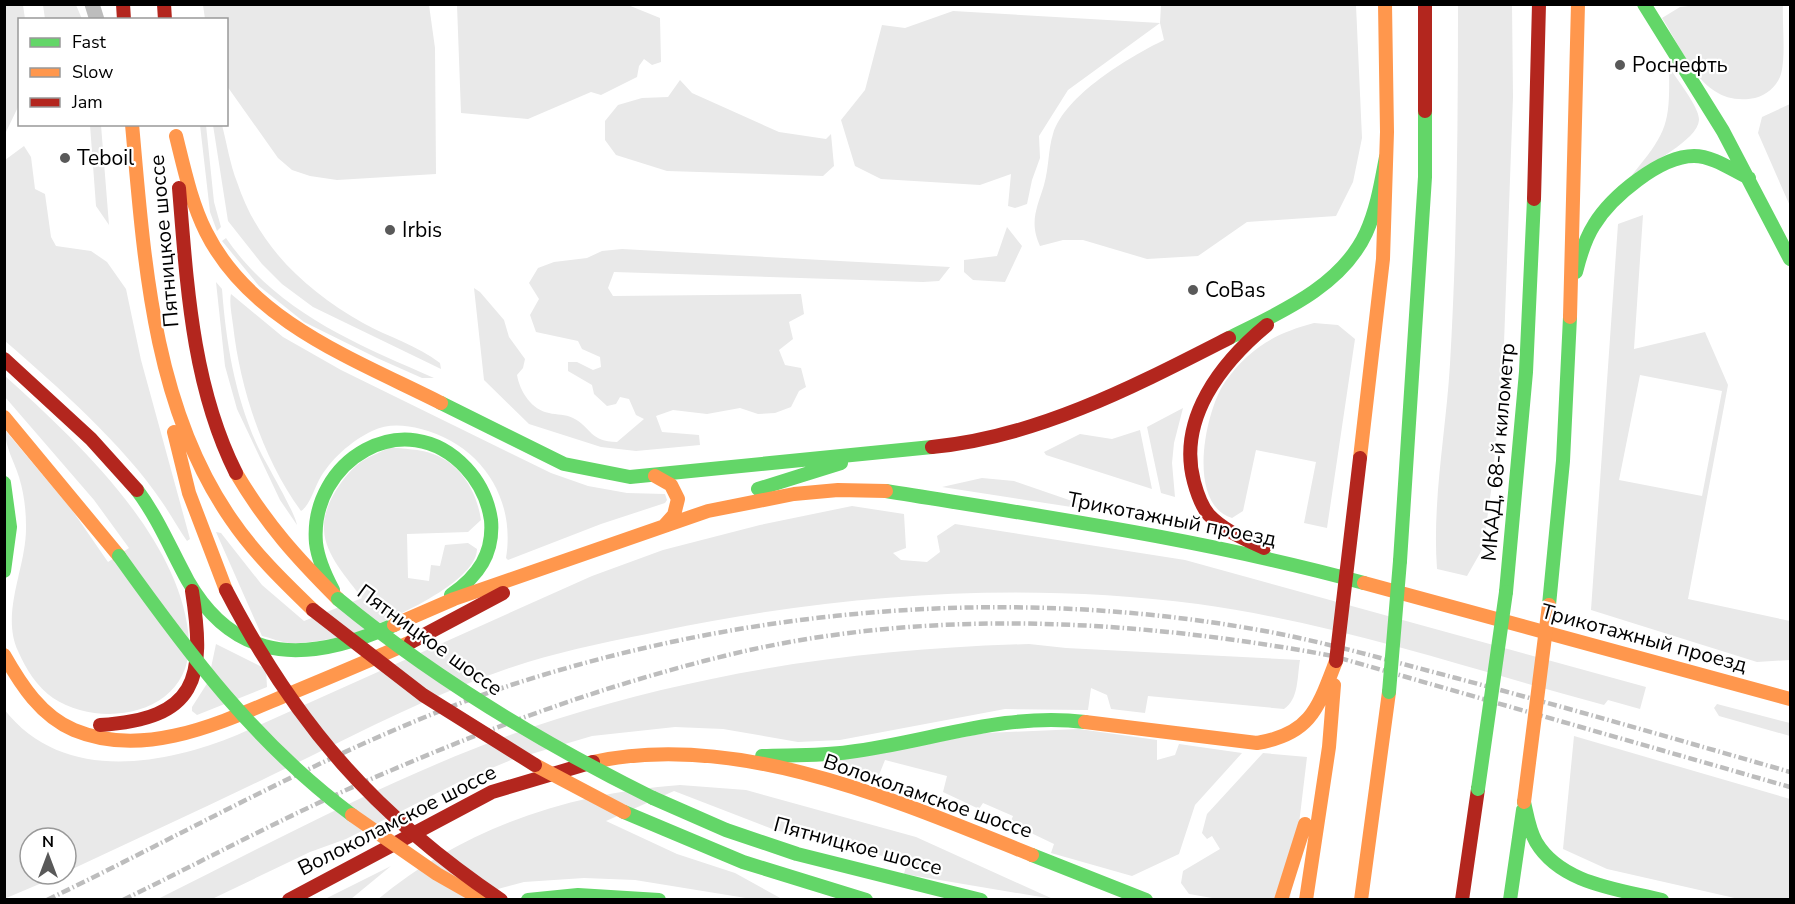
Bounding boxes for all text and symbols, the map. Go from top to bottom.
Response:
legend [18,18,228,126]
text: Fast [72,30,107,54]
place label: Роснефть [1632,51,1728,79]
marker: Роснефть [1613,58,1627,72]
text: Slow [72,60,113,84]
text: Jam [71,90,103,114]
place label: Teboil [77,144,135,172]
marker: Teboil [58,151,72,165]
street label: Пятницкое шоссе [143,153,185,329]
place label: Irbis [402,216,442,244]
marker: Irbis [383,223,397,237]
place label: CoBas [1205,276,1266,304]
marker: CoBas [1186,283,1200,297]
street label: МКАД, 68-й километр [1475,342,1521,562]
street label: Трикотажный проезд [1065,485,1279,553]
street label: Пятницкое шоссе [352,578,508,702]
street label: Трикотажный проезд [1538,597,1750,679]
street label: Волоколамское шоссе [820,747,1036,845]
street label: Волоколамское шоссе [293,758,501,882]
street label: Пятницкое шоссе [771,810,945,882]
north arrow [18,826,78,886]
text: N [42,831,54,853]

